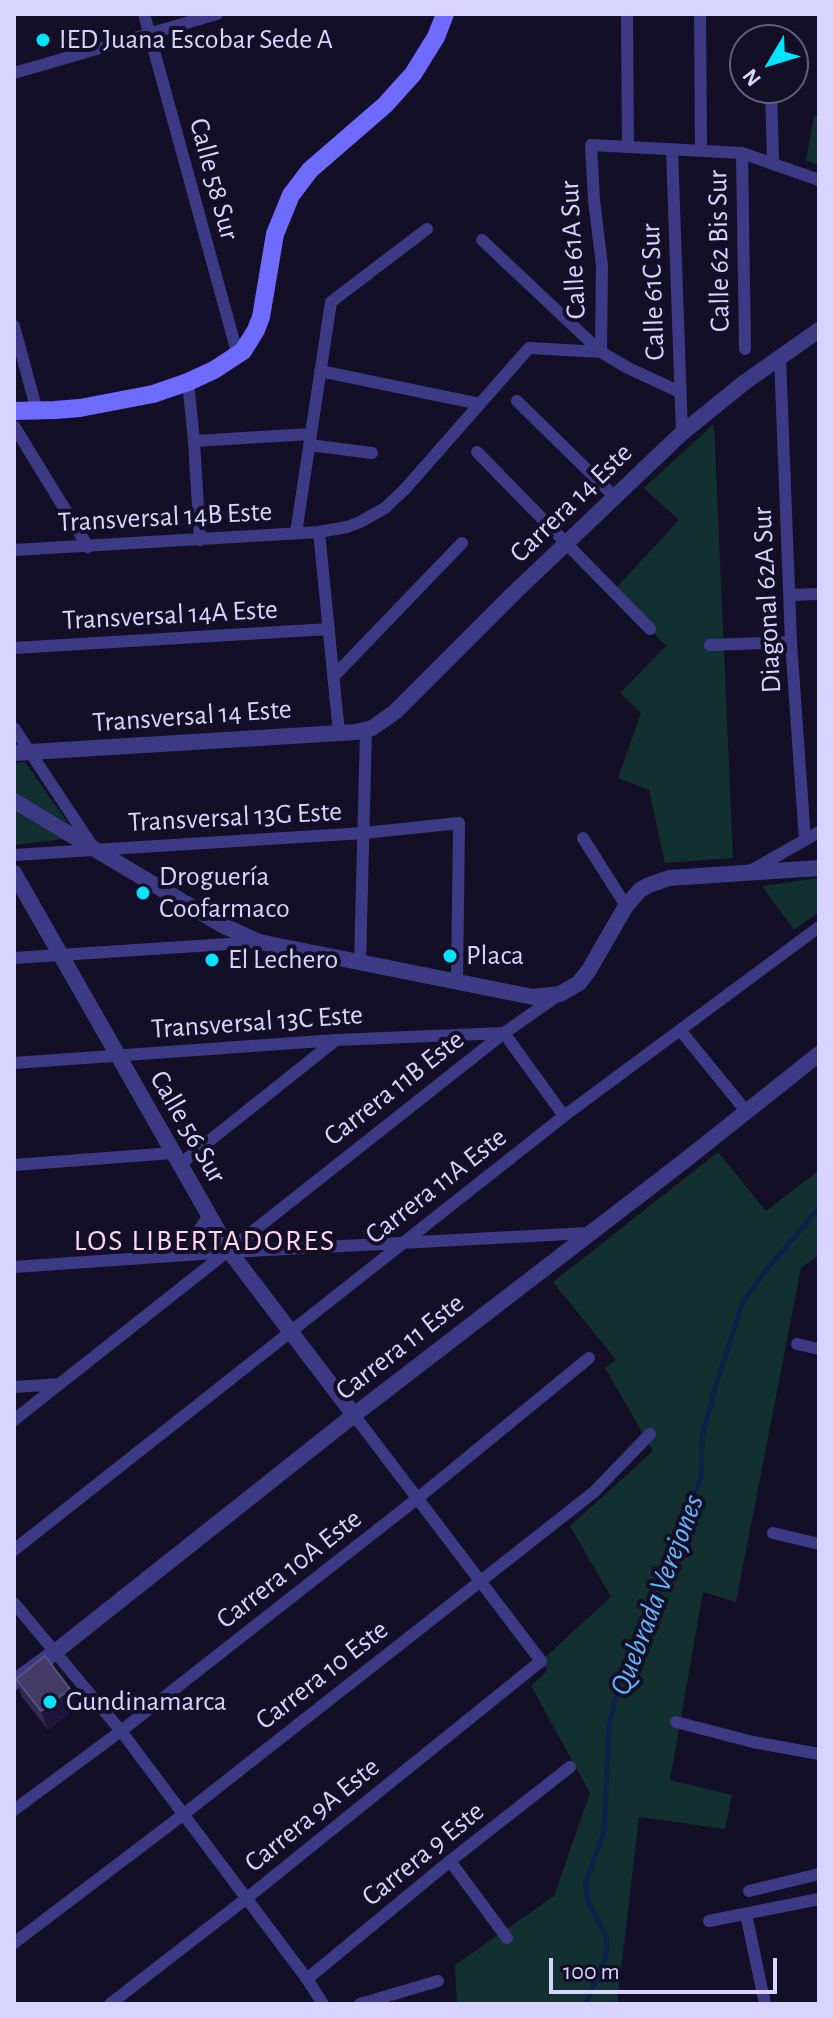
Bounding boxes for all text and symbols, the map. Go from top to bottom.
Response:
place label: IED Juana Escobar Sede A [59,23,333,57]
north arrow [729,24,809,104]
marker: IED Juana Escobar Sede A [34,31,52,49]
text: N [738,65,765,90]
street label: Calle 58 Sur [182,114,246,244]
street label: Calle 62 Bis Sur [701,170,737,332]
street label: Calle 61A Sur [553,180,593,320]
street label: Calle 61C Sur [634,223,672,361]
street label: Carrera 14 Este [503,436,639,570]
street label: Transversal 14B Este [57,495,273,539]
street label: Diagonal 62A Sur [745,506,789,694]
street label: Transversal 14A Este [61,593,279,637]
street label: Transversal 14 Este [91,692,293,740]
street label: Transversal 13G Este [127,795,343,839]
place label: Droguería Coofarmaco [159,860,290,926]
marker: Droguería Coofarmaco [134,884,152,902]
place label: Placa [466,939,524,973]
place label: El Lechero [228,943,338,977]
marker: Placa [441,947,459,965]
marker: El Lechero [203,951,221,969]
street label: Transversal 13C Este [150,998,364,1046]
street label: Carrera 11B Este [317,1023,471,1153]
street label: Calle 56 Sur [142,1065,234,1189]
street label: Carrera 11A Este [359,1120,513,1252]
district label: LOS LIBERTADORES [74,1223,336,1259]
street label: Carrera 11 Este [329,1286,471,1408]
water label: Quebrada Verejones [602,1490,712,1700]
street label: Carrera 10A Este [210,1502,368,1636]
street label: Carrera 10 Este [249,1613,395,1737]
place label: Gundinamarca [66,1685,227,1719]
marker: Gundinamarca [41,1693,59,1711]
street label: Carrera 9A Este [238,1750,386,1880]
street label: Carrera 9 Este [355,1795,491,1913]
scale bar [553,1942,781,1992]
text: 100 m [563,1960,620,1984]

